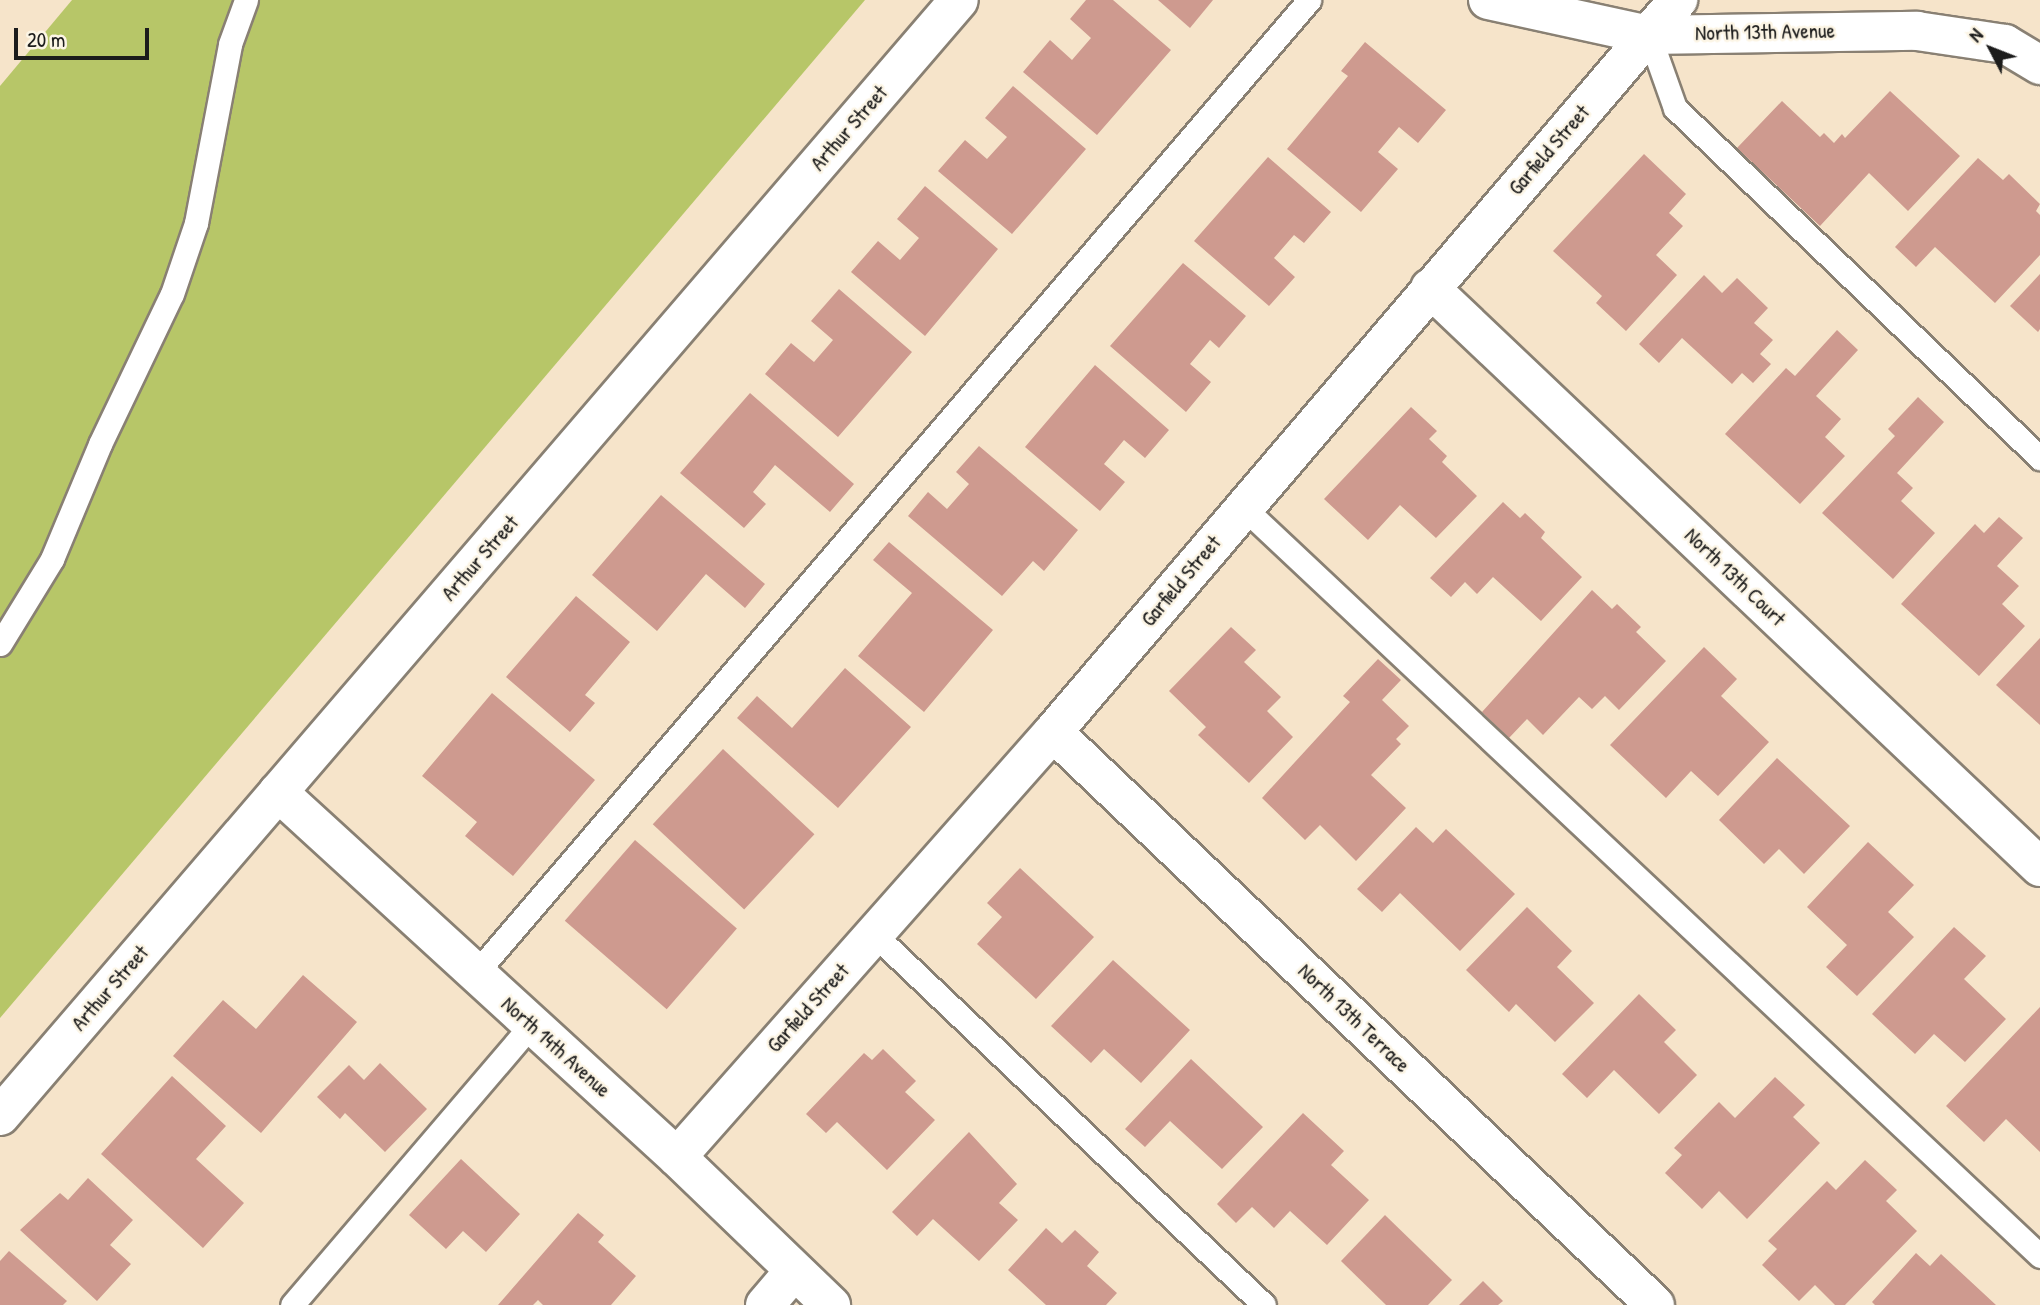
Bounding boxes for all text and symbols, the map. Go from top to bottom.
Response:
scale bar [18,14,152,58]
north arrow [1956,14,2026,84]
street label: North 13th Avenue [1695,18,1835,46]
text: N [1962,22,1988,47]
text: 20 m [27,25,65,54]
street label: Arthur Street [805,80,893,176]
street label: Garfield Street [1503,100,1595,200]
street label: Arthur Street [436,510,524,606]
street label: North 13th Court [1679,523,1791,631]
street label: Garfield Street [1136,531,1226,631]
street label: Arthur Street [66,940,154,1036]
street label: Garfield Street [762,958,854,1058]
street label: North 13th Terrace [1293,958,1415,1078]
street label: North 14th Avenue [496,991,616,1103]

